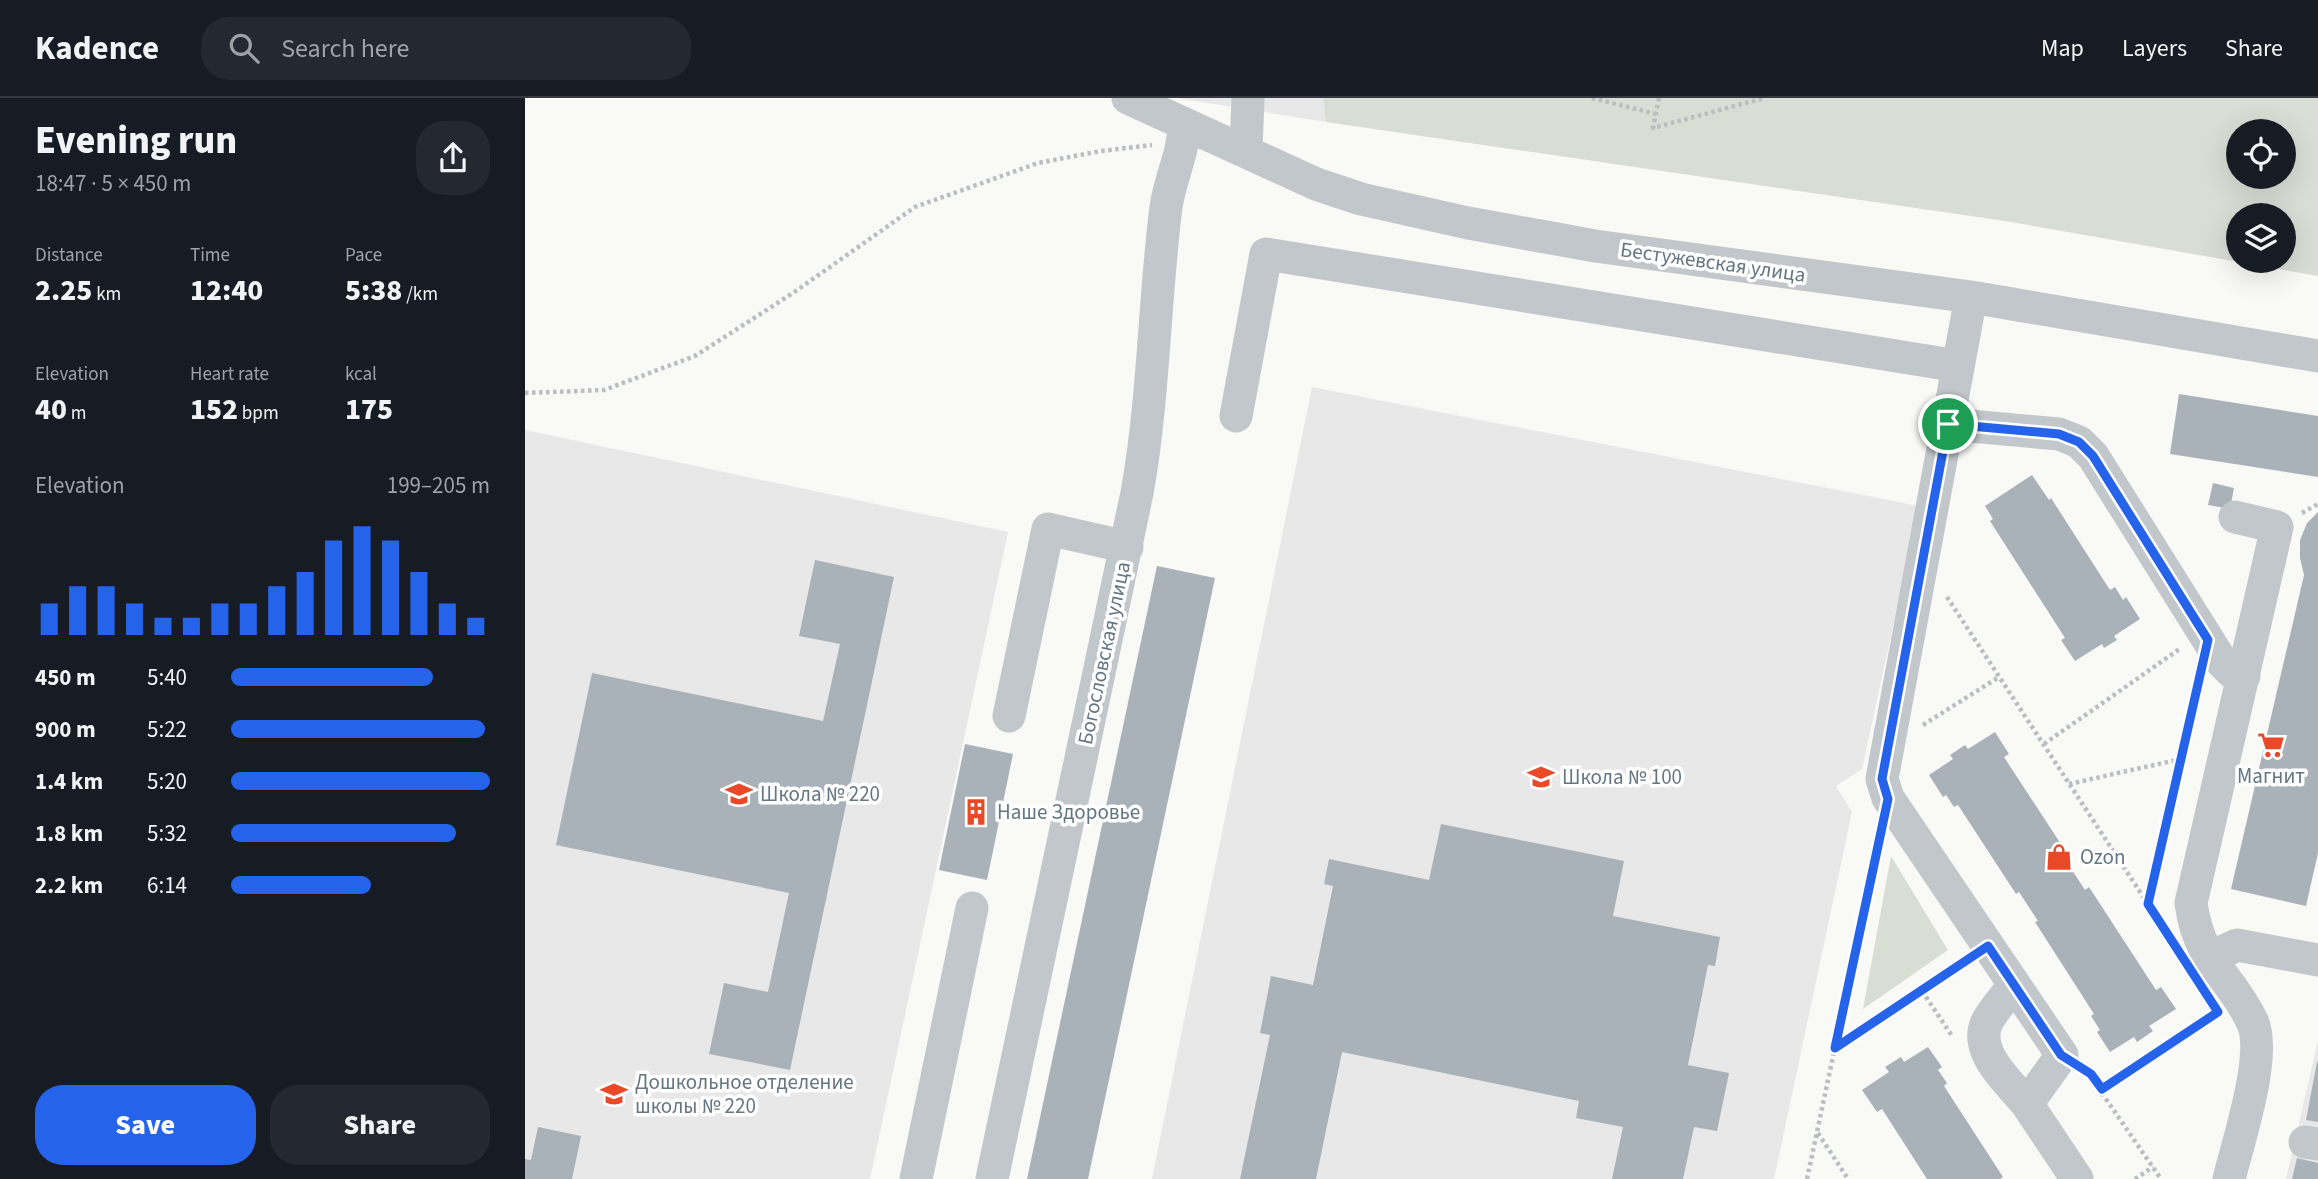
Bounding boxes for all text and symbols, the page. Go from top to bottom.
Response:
search box [201,17,691,80]
text: Kadence [35,25,159,72]
icon: search [225,29,263,67]
text: Search here [281,30,409,67]
text: Map [2041,31,2084,66]
text: Layers [2122,31,2187,66]
text: Share [2225,31,2283,66]
text: Evening run [35,114,237,168]
map controls [2226,119,2296,273]
button: locate [2226,119,2296,189]
button: share [416,121,490,195]
text: 18:47 · 5 × 450 m [35,167,191,200]
button: layers [2226,203,2296,273]
street label: Бестужевская улица [1618,234,1808,290]
text: Distance [35,242,103,269]
text: Time [190,242,230,269]
text: Pace [345,242,382,269]
text: 2.25 [35,269,92,312]
text: 12:40 [190,269,263,312]
text: 5:38 [345,269,402,312]
text: km [92,281,121,308]
text: /km [402,281,438,308]
text: Elevation [35,361,109,388]
text: Heart rate [190,361,269,388]
text: kcal [345,361,377,388]
text: 40 [35,388,67,431]
text: 152 [190,388,238,431]
text: 175 [345,388,393,431]
pin [1918,394,1978,454]
text: m [67,400,87,427]
text: bpm [238,400,279,427]
icon: arrive [1929,405,1967,443]
text: Elevation [35,469,125,502]
text: 199–205 m [387,469,490,502]
street label: Богословская улица [1070,559,1138,747]
text: 450 m [35,661,96,694]
text: 5:40 [147,661,187,694]
text: 900 m [35,713,96,746]
text: 5:22 [147,713,187,746]
supermarket icon: Магнит [2256,730,2286,760]
place label: Магнит [2237,761,2305,791]
school or university icon: Школа № 100 [1526,762,1556,792]
place label: Школа № 100 [1562,762,1682,792]
text: 1.4 km [35,765,103,798]
text: 5:20 [147,765,187,798]
school or university icon: Школа № 220 [724,779,754,809]
place label: Школа № 220 [760,779,880,809]
building icon: Наше Здоровье [961,797,991,827]
place label: Наше Здоровье [997,797,1140,827]
text: 1.8 km [35,817,103,850]
text: 5:32 [147,817,187,850]
shop icon: Ozon [2044,842,2074,872]
place label: Ozon [2080,842,2125,872]
text: 2.2 km [35,869,103,902]
text: 6:14 [147,869,187,902]
place label: Дошкольное отделение школы № 220 [635,1067,854,1121]
school or university icon: Дошкольное отделение школы № 220 [599,1079,629,1109]
button: Save [35,1085,256,1165]
button: Share [270,1085,490,1165]

